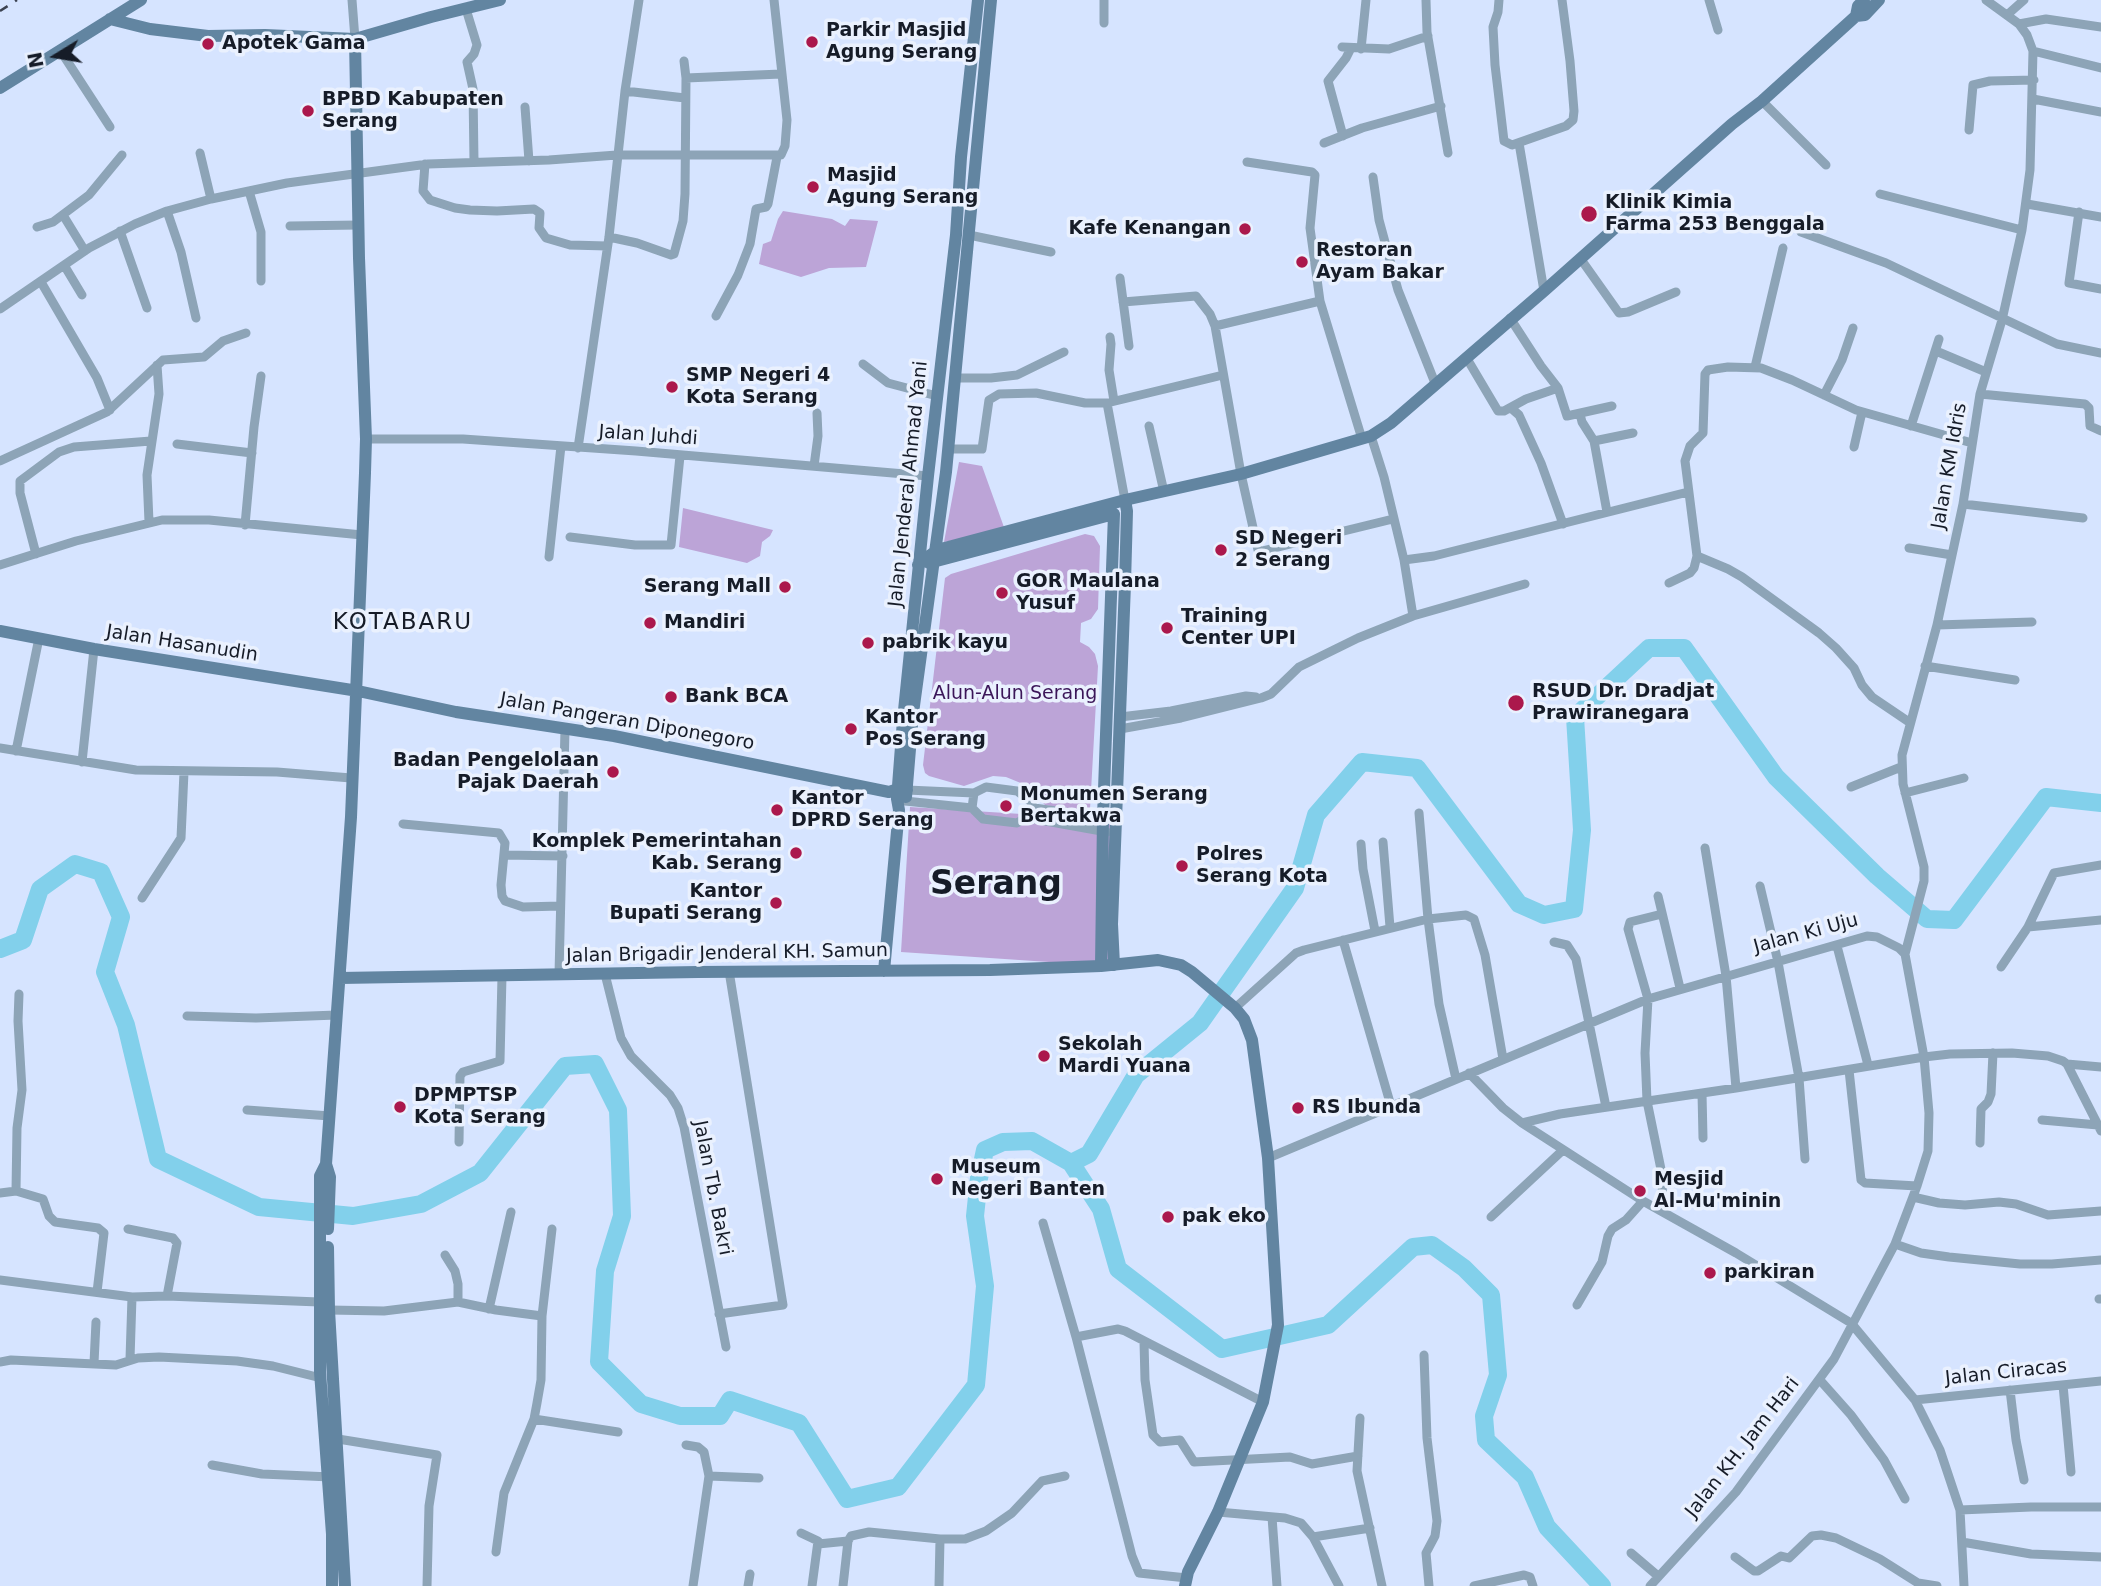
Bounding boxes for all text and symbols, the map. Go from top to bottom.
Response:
place label: Parkir Masjid Agung Serang [826,20,977,64]
north arrow [21,21,91,91]
place label: Apotek Gama [222,33,366,55]
marker: Parkir Masjid Agung Serang [804,34,820,50]
marker: Apotek Gama [200,36,216,52]
text: N [23,50,48,70]
place label: BPBD Kabupaten Serang [322,89,504,133]
marker: BPBD Kabupaten Serang [300,103,316,119]
place label: Masjid Agung Serang [827,165,978,209]
marker: Masjid Agung Serang [805,179,821,195]
place label: Klinik Kimia Farma 253 Benggala [1605,192,1825,236]
marker: Klinik Kimia Farma 253 Benggala [1579,204,1599,224]
place label: Kafe Kenangan [1069,218,1231,240]
marker: Kafe Kenangan [1237,221,1253,237]
place label: Restoran Ayam Bakar [1316,240,1444,284]
marker: Restoran Ayam Bakar [1294,254,1310,270]
street label: Jalan Jenderal Ahmad Yani [885,360,933,608]
place label: SMP Negeri 4 Kota Serang [686,365,830,409]
marker: SMP Negeri 4 Kota Serang [664,379,680,395]
street label: Jalan KM Idris [1928,401,1972,531]
street label: Jalan Juhdi [598,421,698,451]
place label: SD Negeri 2 Serang [1235,528,1342,572]
marker: SD Negeri 2 Serang [1213,542,1229,558]
place label: GOR Maulana Yusuf [1016,571,1160,615]
place label: Serang Mall [644,576,771,598]
marker: Serang Mall [777,579,793,595]
marker: GOR Maulana Yusuf [994,585,1010,601]
place label: Training Center UPI [1181,606,1296,650]
district label: KOTABARU [334,609,472,637]
place label: Mandiri [664,612,745,634]
marker: Mandiri [642,615,658,631]
marker: Training Center UPI [1159,620,1175,636]
street label: Jalan Hasanudin [105,621,259,667]
place label: pabrik kayu [882,632,1008,654]
marker: pabrik kayu [860,635,876,651]
place label: RSUD Dr. Dradjat Prawiranegara [1532,681,1714,725]
park label: Alun-Alun Serang [933,683,1097,705]
place label: Bank BCA [685,686,788,708]
street label: Jalan Pangeran Diponegoro [498,688,756,756]
marker: Bank BCA [663,689,679,705]
marker: RSUD Dr. Dradjat Prawiranegara [1506,693,1526,713]
place label: Kantor Pos Serang [865,707,986,751]
marker: Kantor Pos Serang [843,721,859,737]
place label: Badan Pengelolaan Pajak Daerah [393,750,599,794]
marker: Badan Pengelolaan Pajak Daerah [605,764,621,780]
place label: Monumen Serang Bertakwa [1020,784,1208,828]
place label: Kantor DPRD Serang [791,788,934,832]
marker: Monumen Serang Bertakwa [998,798,1014,814]
marker: Kantor DPRD Serang [769,802,785,818]
place label: Komplek Pemerintahan Kab. Serang [532,831,782,875]
place label: Polres Serang Kota [1196,844,1328,888]
marker: Komplek Pemerintahan Kab. Serang [788,845,804,861]
marker: Polres Serang Kota [1174,858,1190,874]
district label: Serang [930,865,1062,905]
place label: Kantor Bupati Serang [609,881,762,925]
marker: Kantor Bupati Serang [768,895,784,911]
street label: Jalan Ki Uju [1751,909,1861,959]
street label: Jalan Brigadir Jenderal KH. Samun [566,940,888,968]
place label: Sekolah Mardi Yuana [1058,1034,1191,1078]
marker: Sekolah Mardi Yuana [1036,1048,1052,1064]
place label: DPMPTSP Kota Serang [414,1085,546,1129]
place label: RS Ibunda [1312,1097,1421,1119]
marker: DPMPTSP Kota Serang [392,1099,408,1115]
marker: RS Ibunda [1290,1100,1306,1116]
street label: Jalan Tb. Bakri [688,1119,736,1257]
place label: Museum Negeri Banten [951,1157,1105,1201]
place label: Mesjid Al-Mu'minin [1654,1169,1781,1213]
marker: Museum Negeri Banten [929,1171,945,1187]
marker: Mesjid Al-Mu'minin [1632,1183,1648,1199]
place label: pak eko [1182,1206,1266,1228]
marker: pak eko [1160,1209,1176,1225]
place label: parkiran [1724,1262,1815,1284]
marker: parkiran [1702,1265,1718,1281]
street label: Jalan Ciracas [1944,1355,2068,1391]
street label: Jalan KH. Jam Hari [1681,1373,1805,1523]

